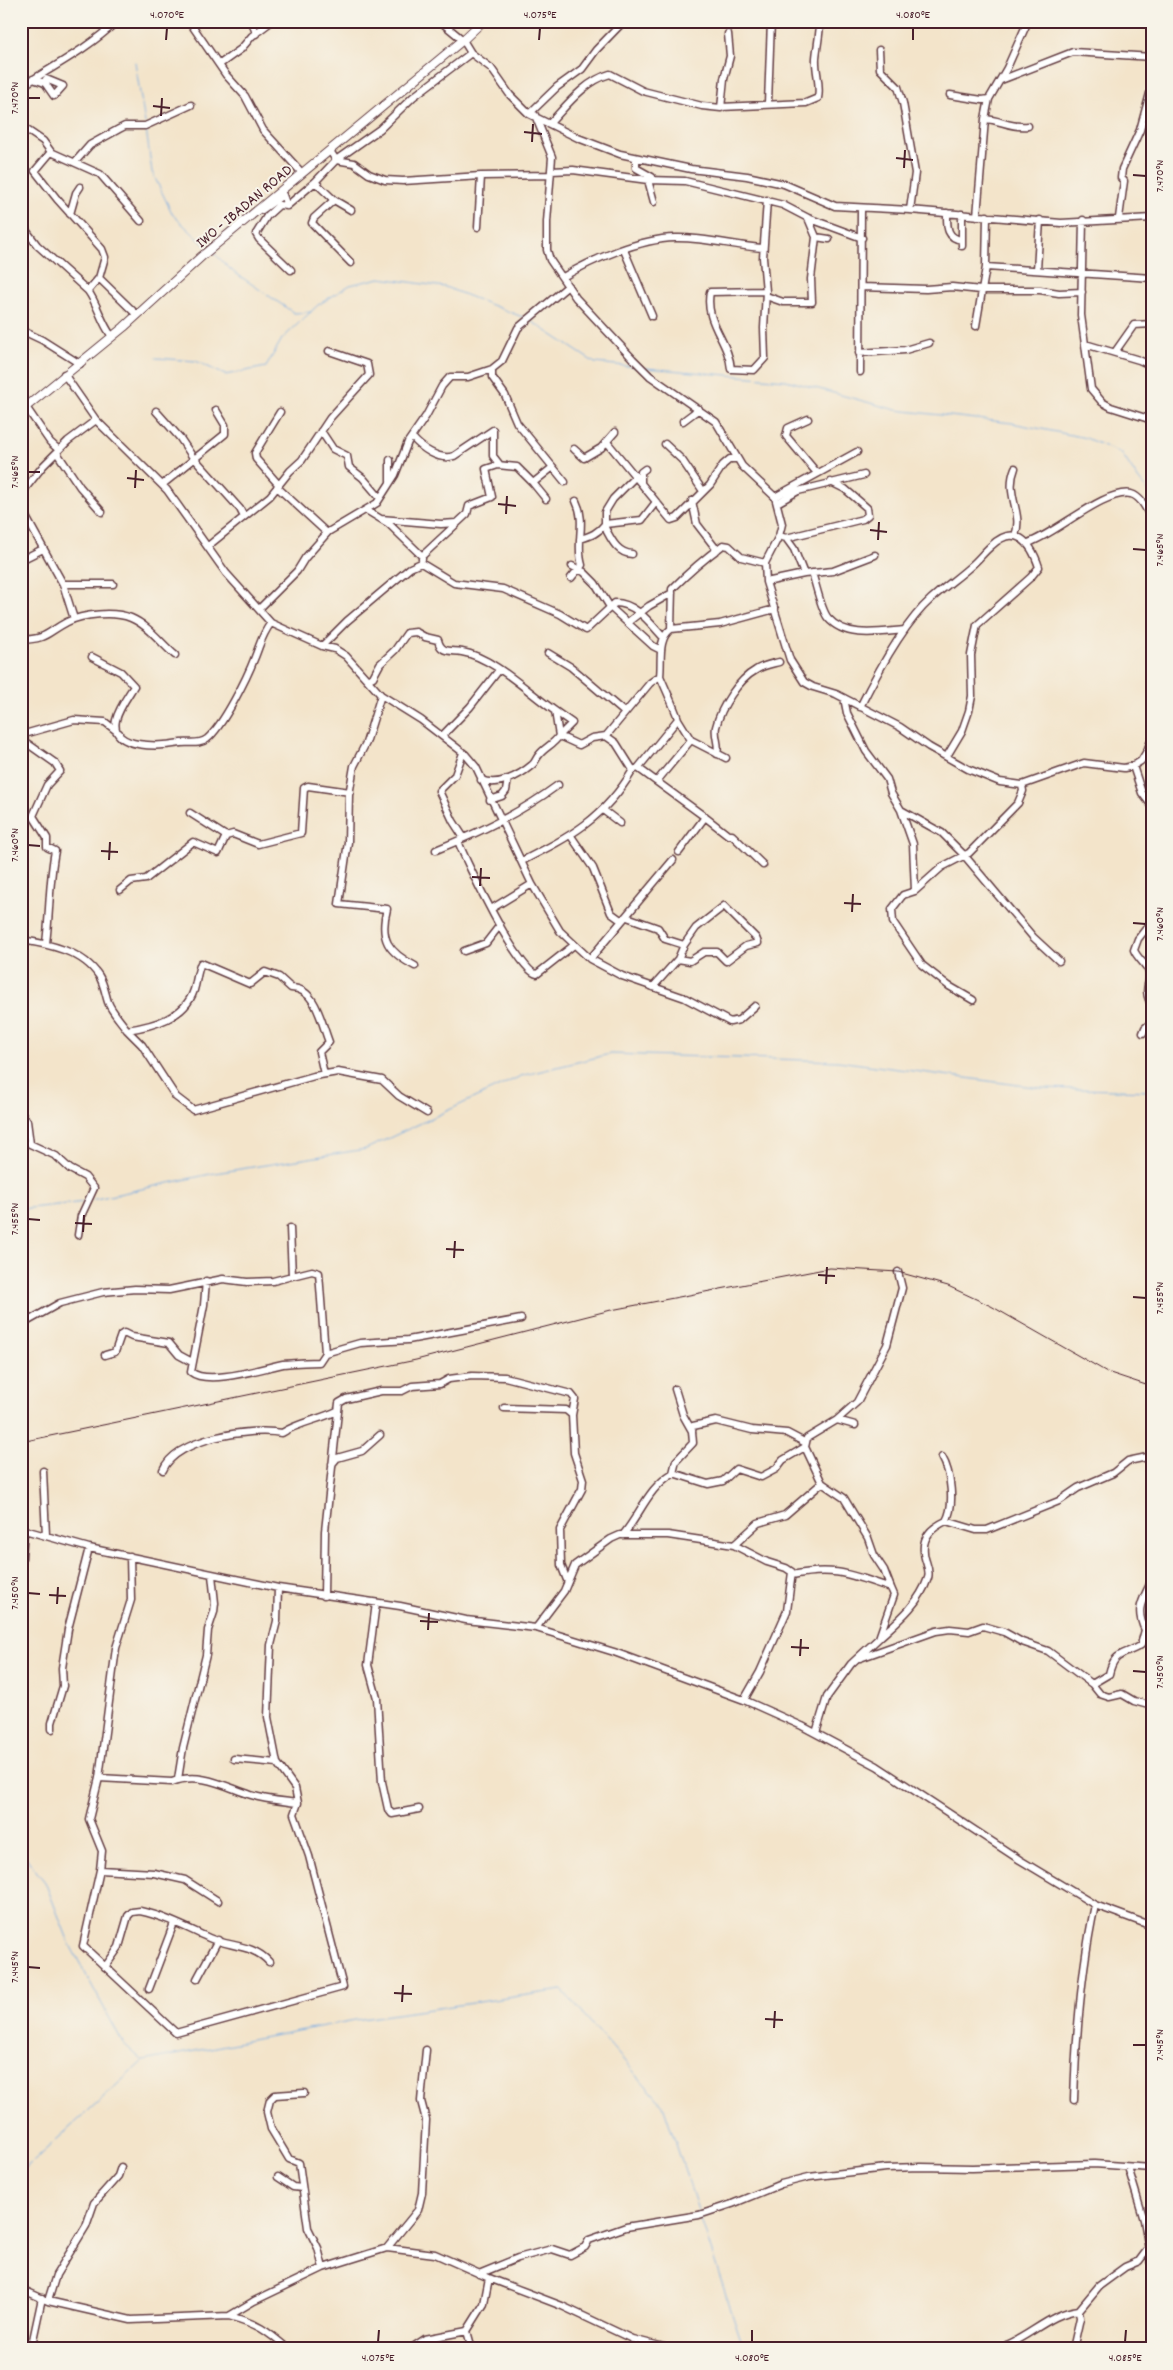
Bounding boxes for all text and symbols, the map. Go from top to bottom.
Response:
text: 4.070°E [150,7,185,24]
text: 4.075°E [524,7,557,24]
text: 4.080°E [896,7,931,24]
text: 7.470°N [7,82,24,114]
street label: IWO - IBADAN ROAD [191,160,298,254]
text: 7.470°N [1152,160,1169,192]
text: 7.465°N [7,456,24,488]
text: 7.465°N [1152,534,1169,566]
text: 7.460°N [7,828,24,862]
text: 7.460°N [1152,907,1169,941]
text: 7.455°N [7,1203,24,1235]
text: 7.455°N [1152,1282,1169,1314]
text: 7.450°N [7,1576,24,1610]
text: 7.450°N [1152,1655,1169,1689]
text: 7.445°N [7,1951,24,1983]
text: 7.445°N [1152,2029,1169,2061]
text: 4.075°E [362,2350,395,2367]
text: 4.080°E [735,2350,770,2367]
text: 4.085°E [1108,2350,1142,2367]

